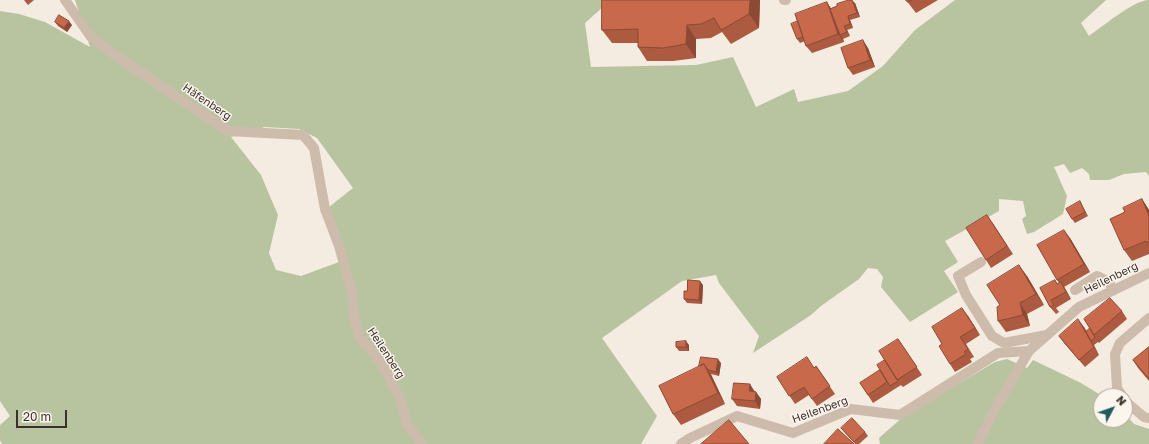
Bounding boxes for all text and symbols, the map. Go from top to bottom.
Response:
street label: Häfenberg [180,81,234,123]
street label: Heilenberg [1082,259,1140,297]
street label: Heilenberg [365,325,407,381]
north arrow [1093,388,1133,428]
text: N [1114,393,1129,408]
street label: Heilenberg [790,394,850,426]
scale bar [18,402,69,428]
text: 20 m [23,409,51,424]

